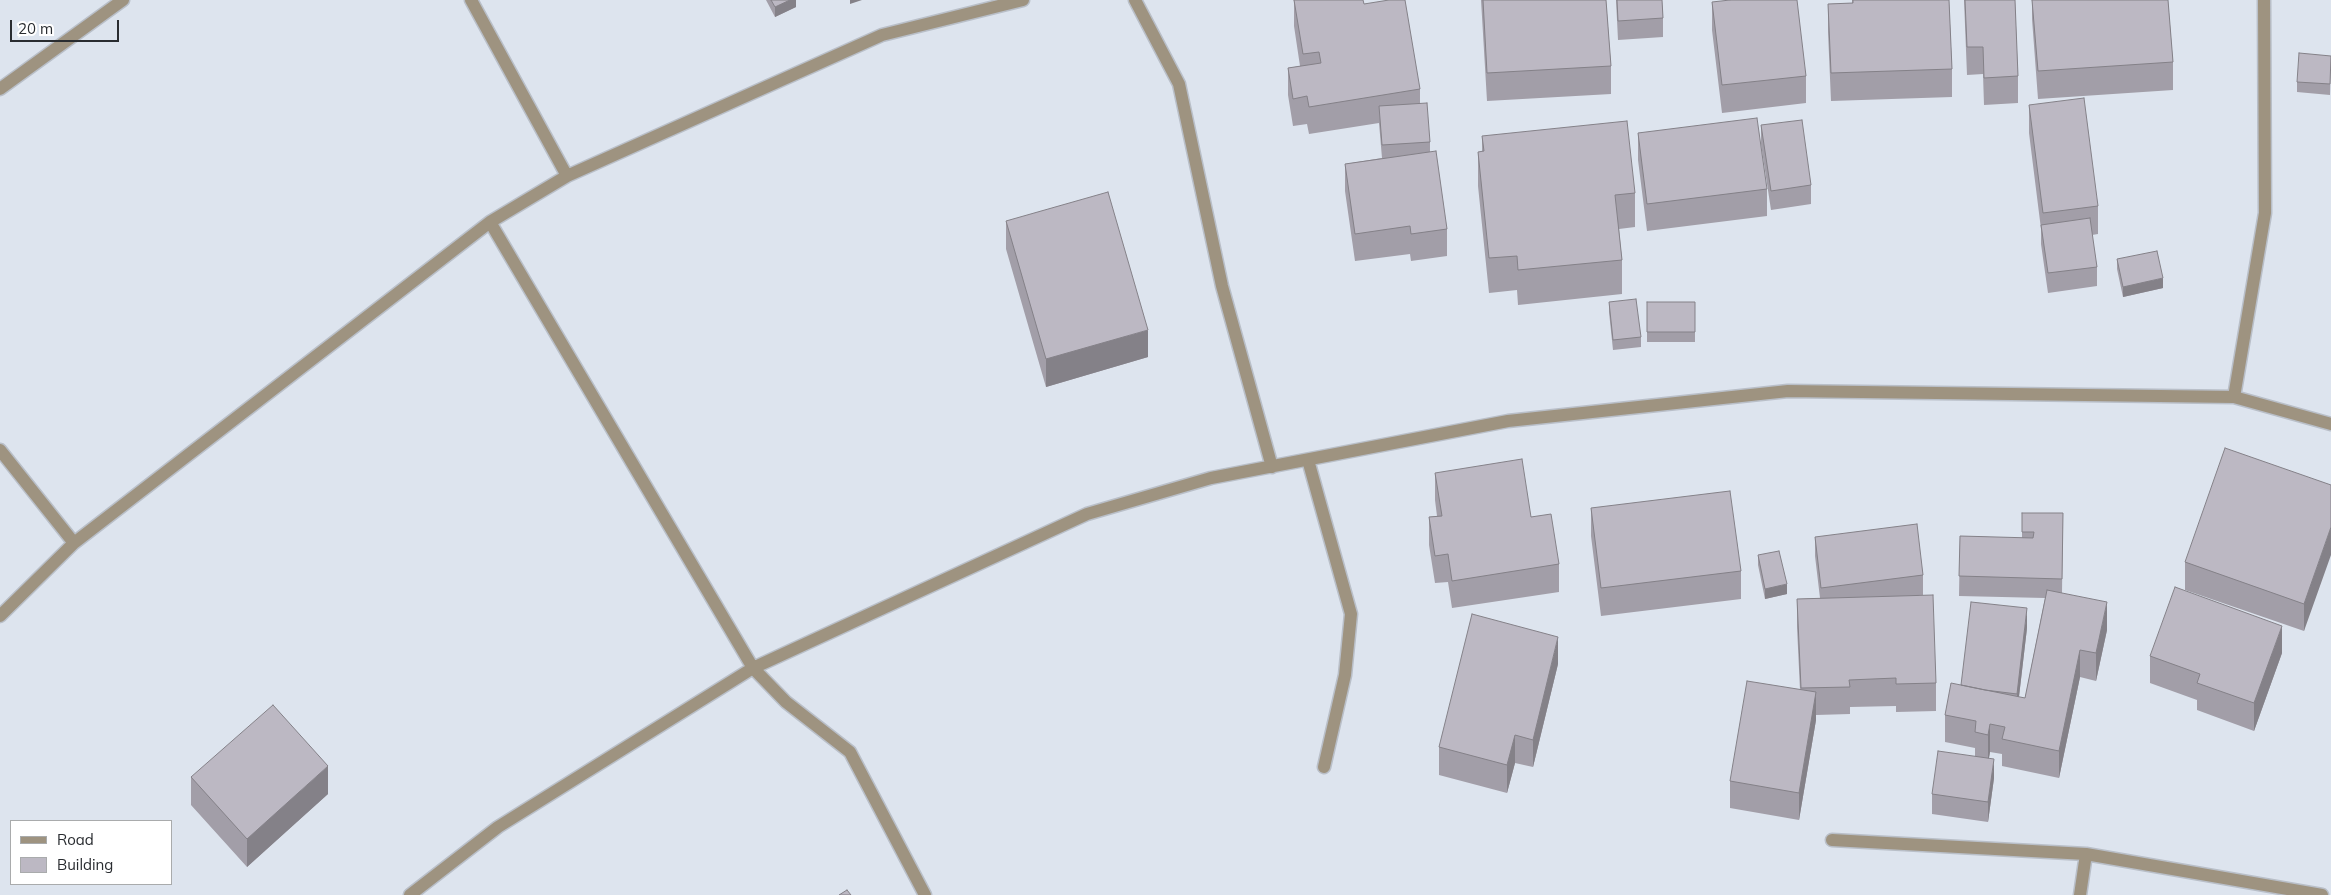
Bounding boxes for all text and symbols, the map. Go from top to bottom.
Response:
scale bar [12,10,121,42]
text: 20 m [18,19,53,38]
legend [10,820,172,885]
text: Road [57,830,94,849]
text: Building [57,855,113,874]

